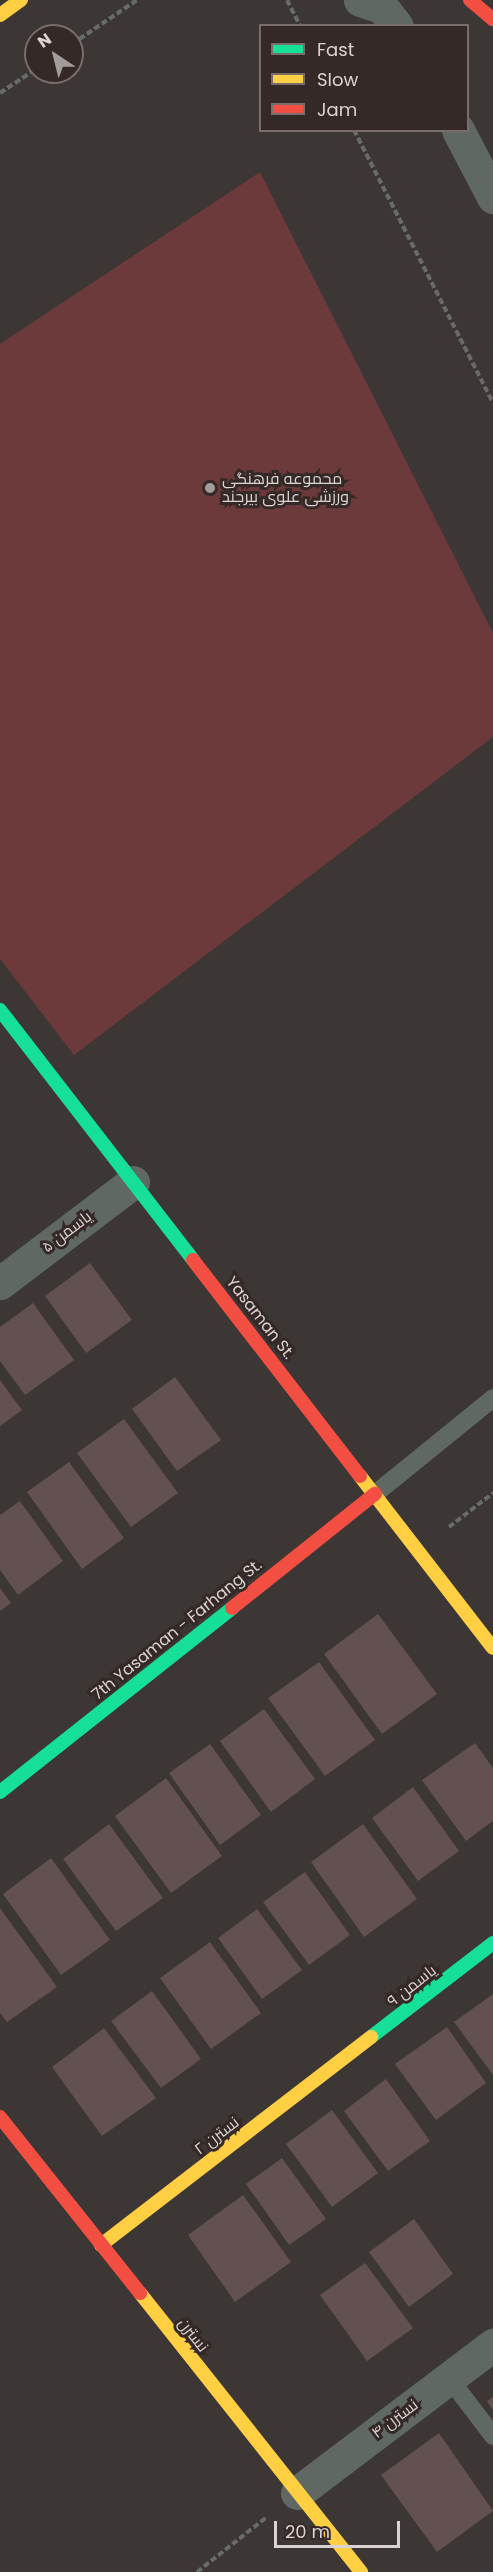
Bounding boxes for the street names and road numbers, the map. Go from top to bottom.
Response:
street label: یاسمن ۵ [38,1207,96,1257]
street label: Yasaman St. [222,1273,298,1363]
street label: 7th Yasaman - Farhang St. [88,1555,266,1705]
street label: یاسمن ۹ [384,1961,440,2011]
street label: نسترن ۲ [191,2113,243,2159]
street label: نسترن [174,2314,212,2356]
street label: نسترن ۴ [368,2395,422,2443]

